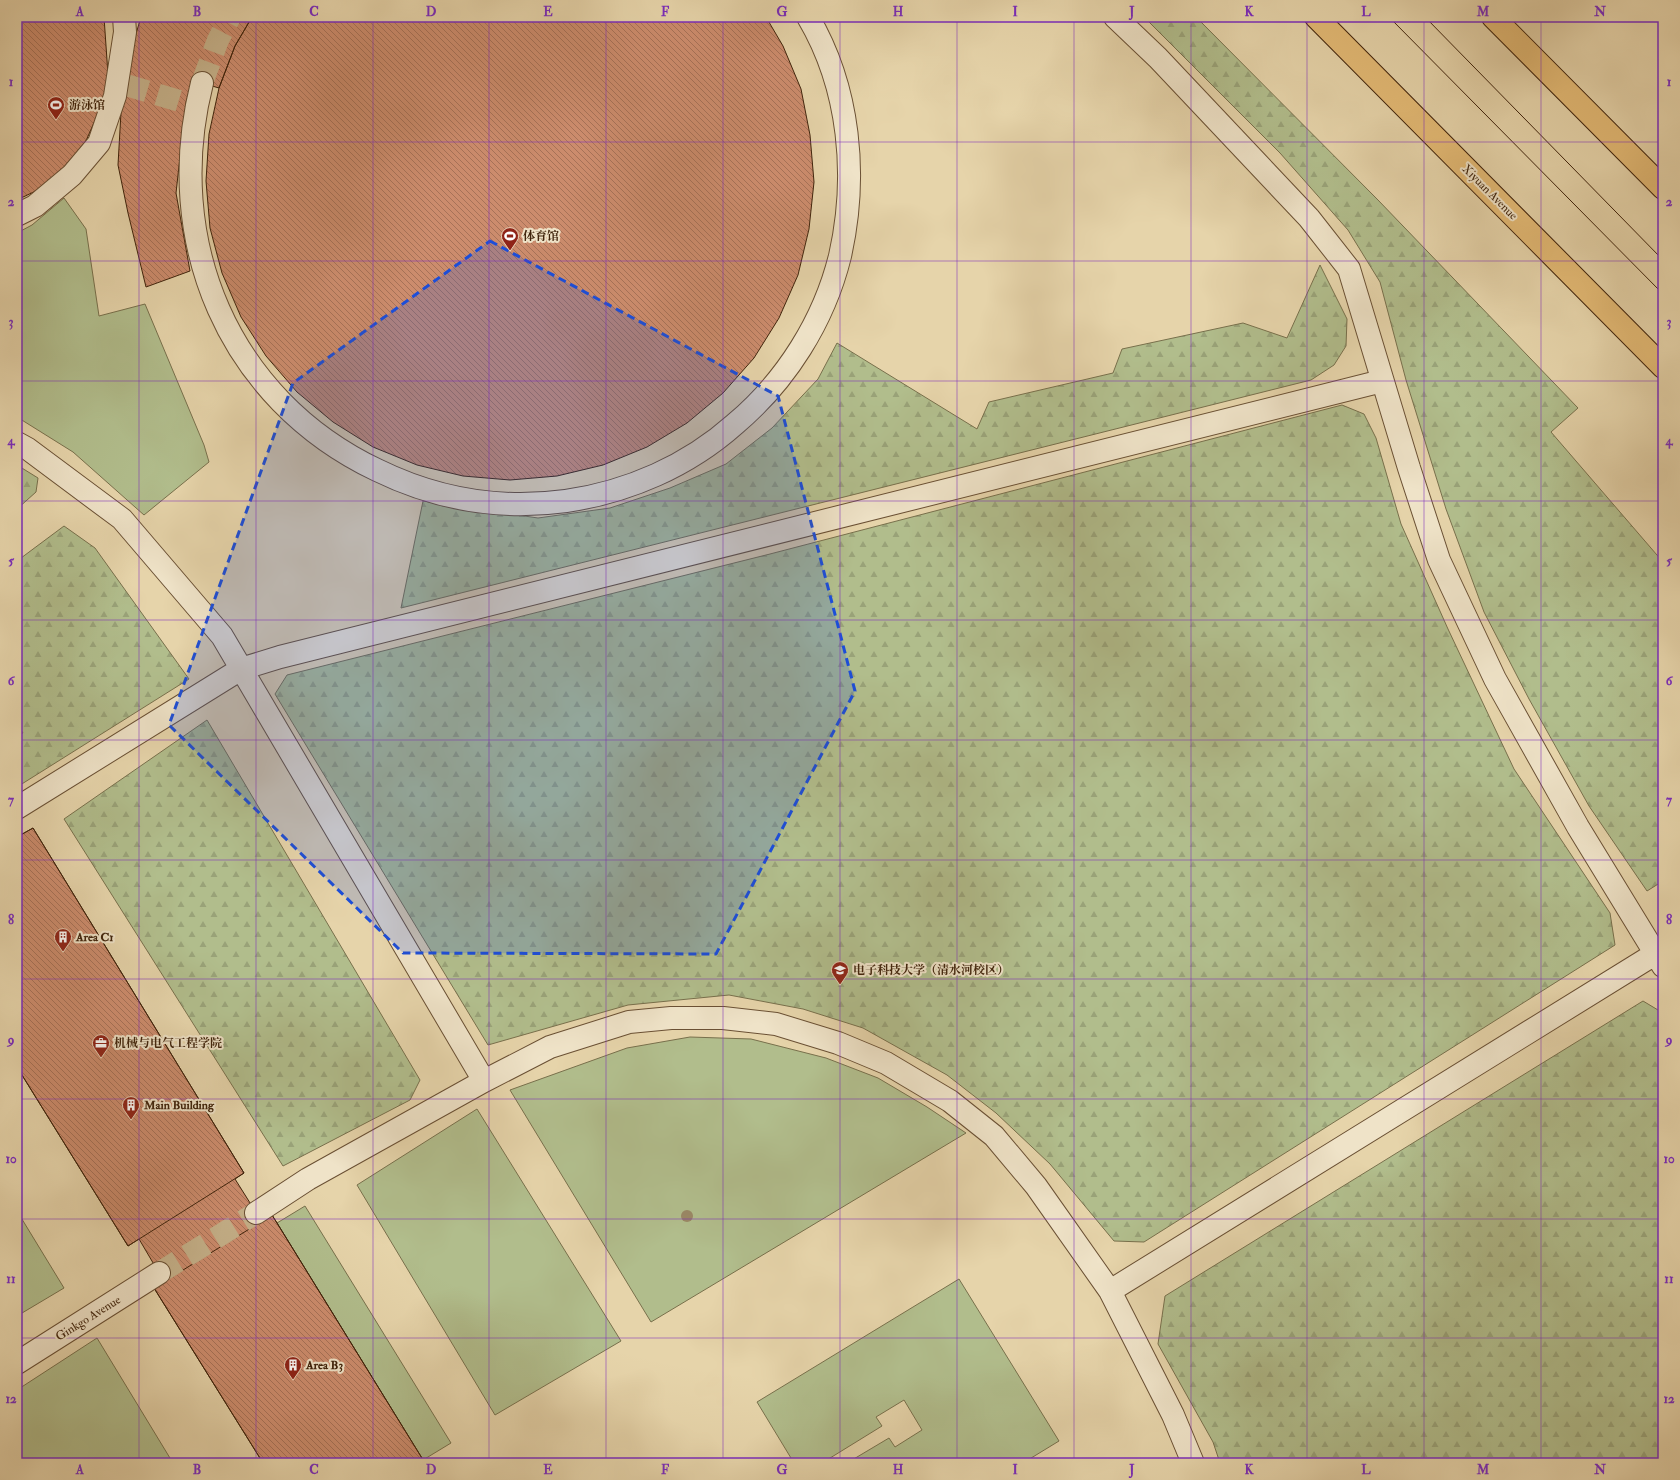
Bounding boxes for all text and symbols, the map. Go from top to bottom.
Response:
text: A [75,4,85,20]
text: B [193,4,201,20]
text: C [309,4,319,20]
text: D [426,4,437,20]
text: E [543,4,553,20]
text: F [661,4,670,20]
text: G [777,4,788,20]
text: H [893,4,904,20]
text: I [1012,4,1018,20]
text: J [1128,4,1135,21]
text: K [1244,4,1254,20]
text: L [1361,4,1371,20]
text: M [1476,4,1490,20]
text: N [1593,4,1606,20]
text: 1 [9,74,14,90]
text: 1 [1667,74,1672,90]
sports icon: 游泳馆 [46,95,66,120]
place label: 游泳馆 [69,98,105,113]
street label: Xiyuan Avenue [1459,161,1521,223]
text: 2 [8,194,15,210]
text: 2 [1666,194,1673,210]
sports icon: 体育馆 [500,226,520,251]
place label: 体育馆 [523,229,559,244]
text: 3 [9,314,14,330]
text: 3 [1667,314,1672,330]
text: 4 [6,433,15,449]
text: 4 [1664,433,1673,449]
text: 5 [8,553,14,569]
text: 5 [1666,553,1672,569]
text: 6 [8,673,16,689]
text: 6 [1666,673,1674,689]
text: 7 [8,792,15,808]
text: 7 [1666,792,1673,808]
text: 8 [8,912,14,928]
text: 8 [1666,912,1672,928]
building icon: Area C1 [53,927,73,952]
place label: Area C1 [75,930,114,945]
school or university icon: 电子科技大学（清水河校区） [830,960,850,985]
place label: 电子科技大学（清水河校区） [853,963,1009,978]
text: 9 [6,1032,15,1048]
text: 9 [1664,1032,1673,1048]
office icon: 机械与电气工程学院 [91,1033,111,1058]
place label: 机械与电气工程学院 [114,1036,222,1051]
building icon: Main Building [121,1095,141,1120]
place label: Main Building [143,1098,215,1113]
text: 10 [5,1151,17,1167]
text: 10 [1663,1151,1675,1167]
text: 11 [6,1271,16,1287]
text: 11 [1664,1271,1674,1287]
street label: Ginkgo Avenue [53,1292,124,1344]
building icon: Area B3 [283,1355,303,1380]
place label: Area B3 [305,1358,343,1373]
text: 12 [5,1391,17,1407]
text: 12 [1663,1391,1675,1407]
text: A [75,1462,85,1478]
text: B [193,1462,201,1478]
text: C [309,1462,319,1478]
text: D [426,1462,437,1478]
text: E [543,1462,553,1478]
text: F [661,1462,670,1478]
text: G [777,1462,788,1478]
text: H [893,1462,904,1478]
text: I [1012,1462,1018,1478]
text: J [1128,1462,1135,1479]
text: K [1244,1462,1254,1478]
text: L [1361,1462,1371,1478]
text: M [1476,1462,1490,1478]
text: N [1593,1462,1606,1478]

